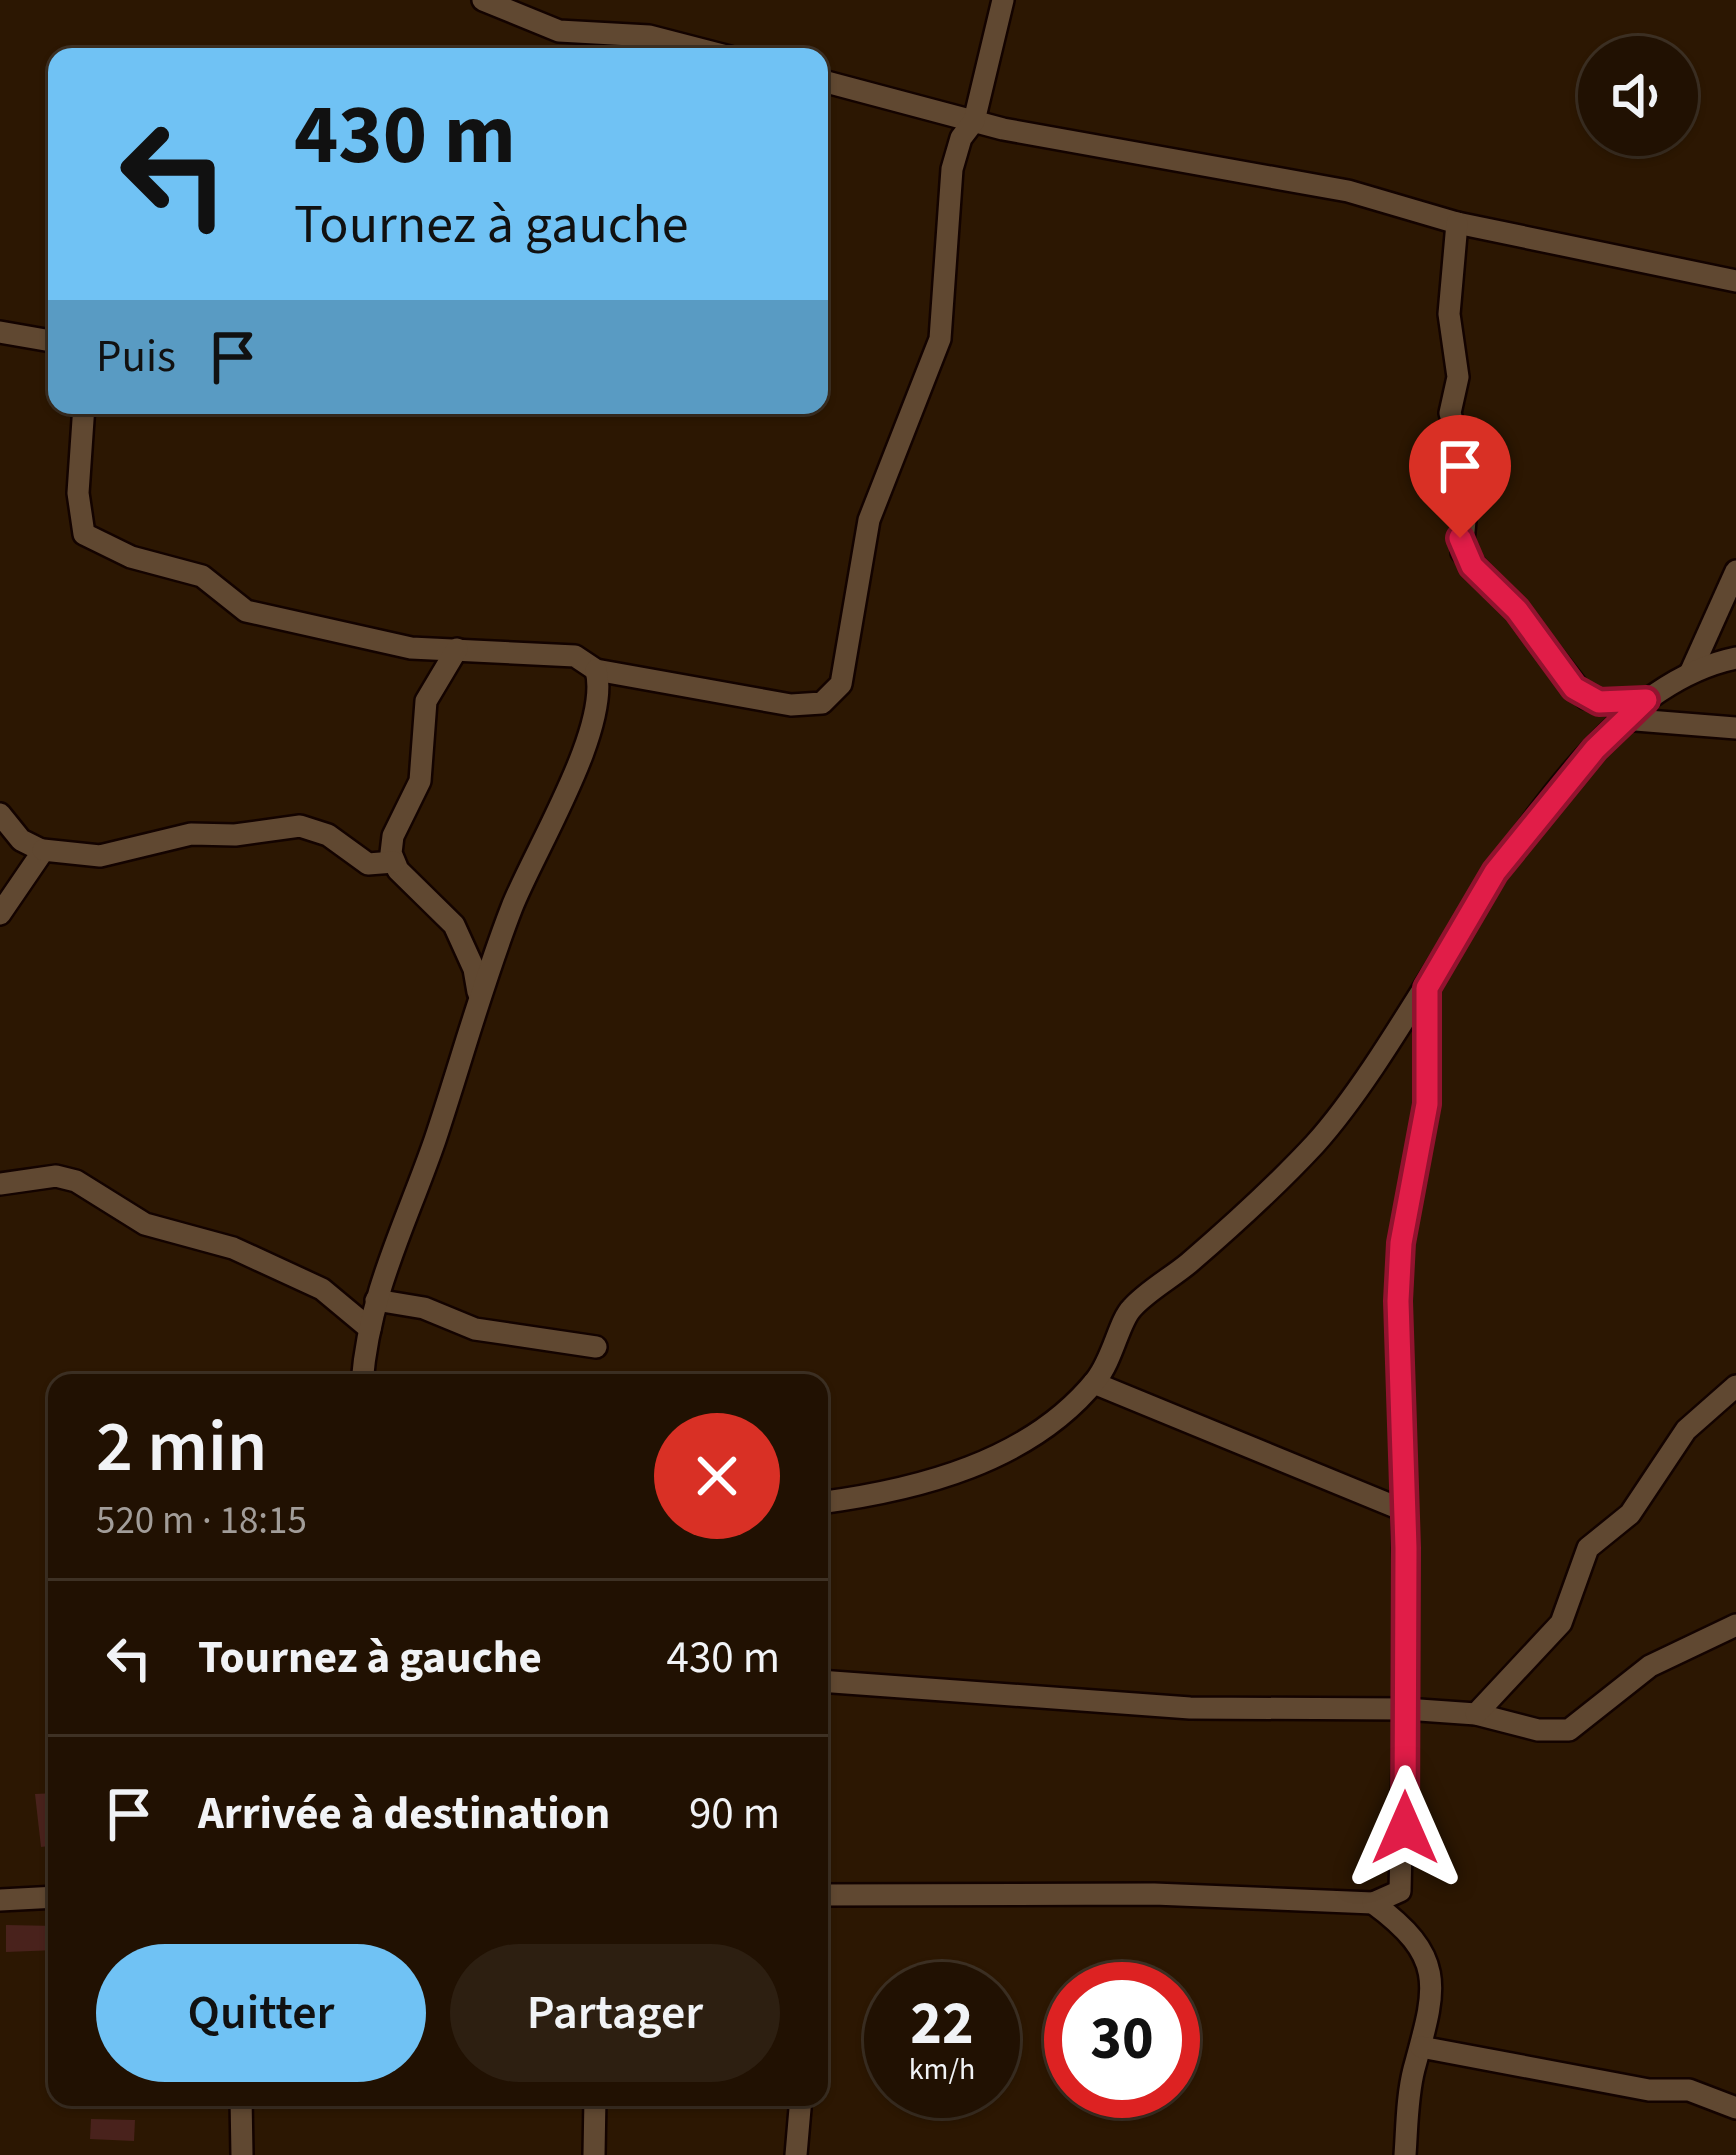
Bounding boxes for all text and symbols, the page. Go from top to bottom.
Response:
map controls [1578,36,1698,156]
button: sound [1578,36,1698,156]
text: 430 m [294,76,516,196]
icon: left [96,96,252,252]
text: Tournez à gauche [294,187,689,264]
icon: arrive [200,324,266,390]
text: Puis [96,325,176,389]
pin [1409,415,1511,538]
icon: arrive [1427,433,1493,499]
text: 2 min [96,1396,267,1499]
button: close [654,1413,780,1539]
text: 520 m · 18:15 [96,1493,307,1549]
icon: left [96,1625,162,1691]
text: Tournez à gauche [198,1626,542,1690]
text: 430 m [667,1626,780,1690]
position arrow [1342,1765,1468,1891]
icon: arrive [96,1781,162,1847]
text: Arrivée à destination [198,1782,610,1846]
text: 90 m [689,1782,780,1846]
button: Quitter [96,1944,426,2082]
button: Partager [450,1944,780,2082]
speed limit sign: 30 [1044,1962,1200,2118]
text: 22 [910,1982,974,2067]
text: km/h [909,2048,975,2091]

